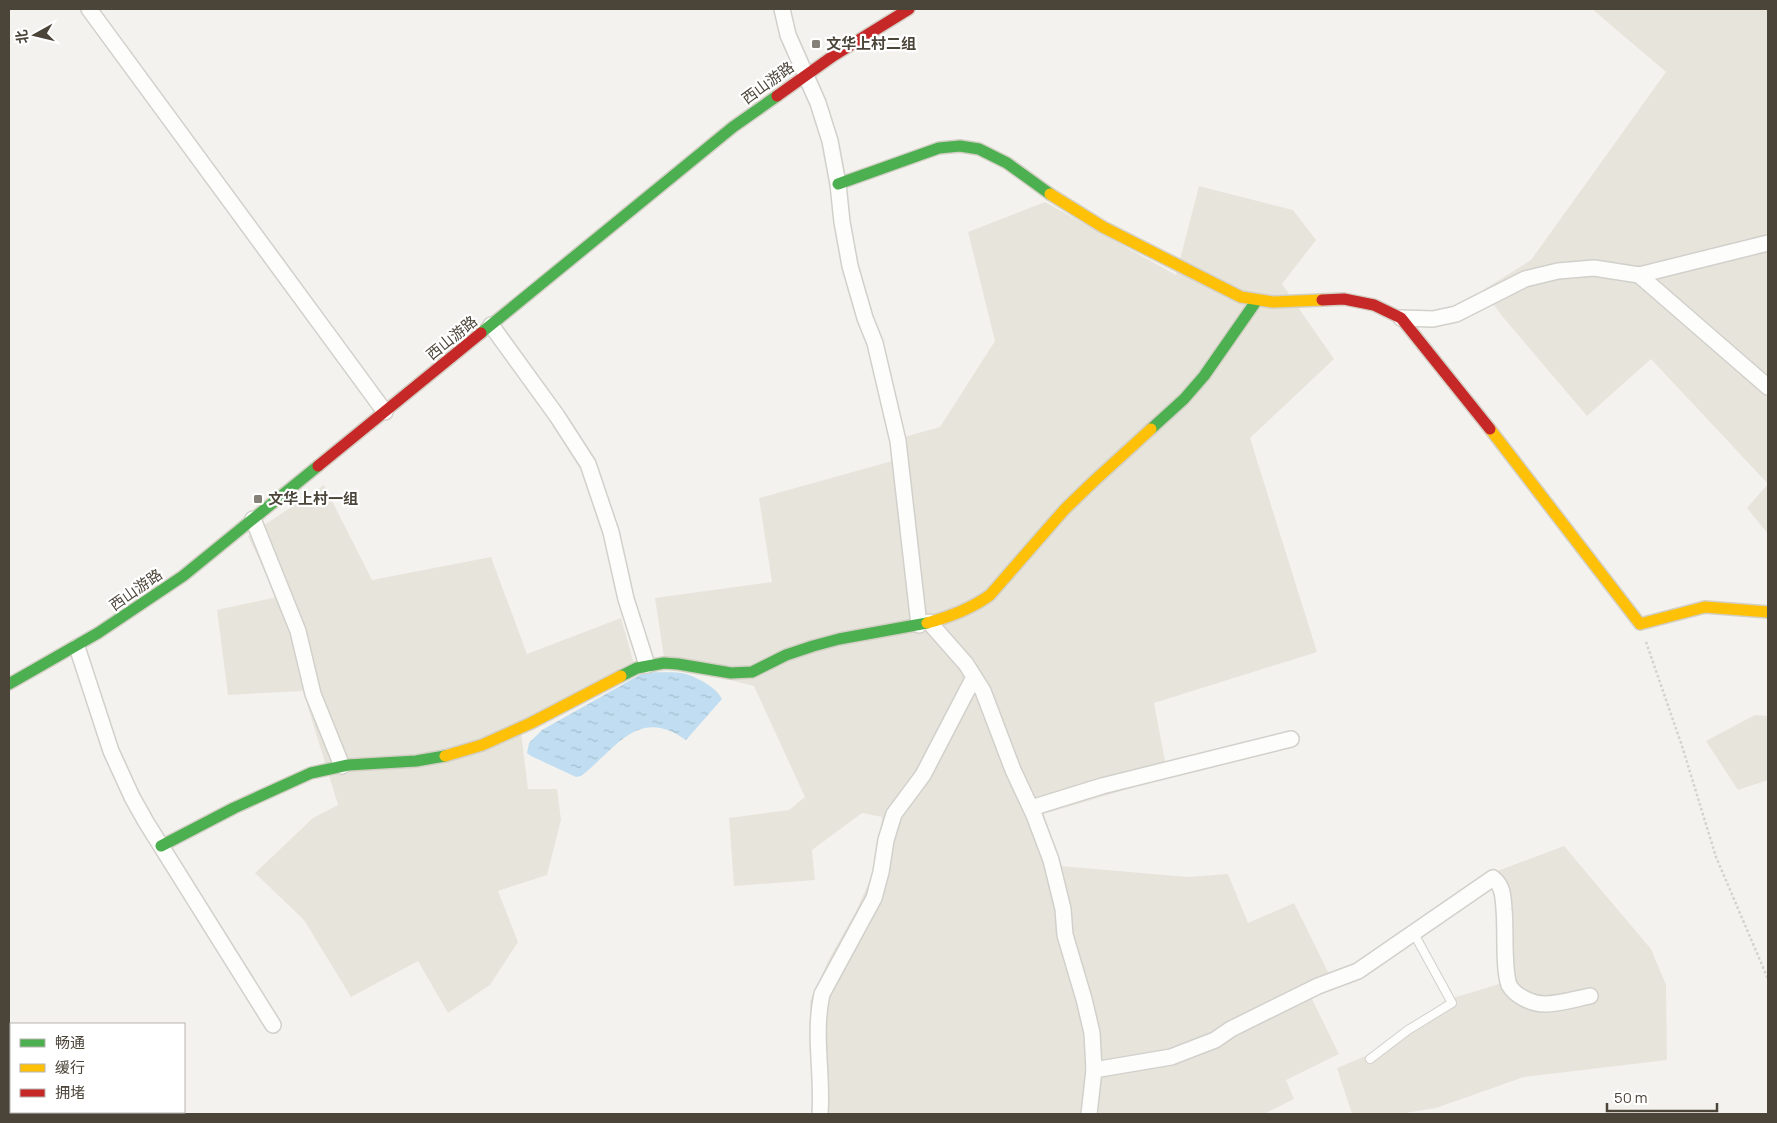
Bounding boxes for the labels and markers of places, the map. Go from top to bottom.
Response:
place label: 文华上村二组 [826,33,916,54]
marker: 文华上村二组 [810,38,822,50]
place label: 文华上村一组 [268,488,358,509]
marker: 文华上村一组 [252,493,264,505]

